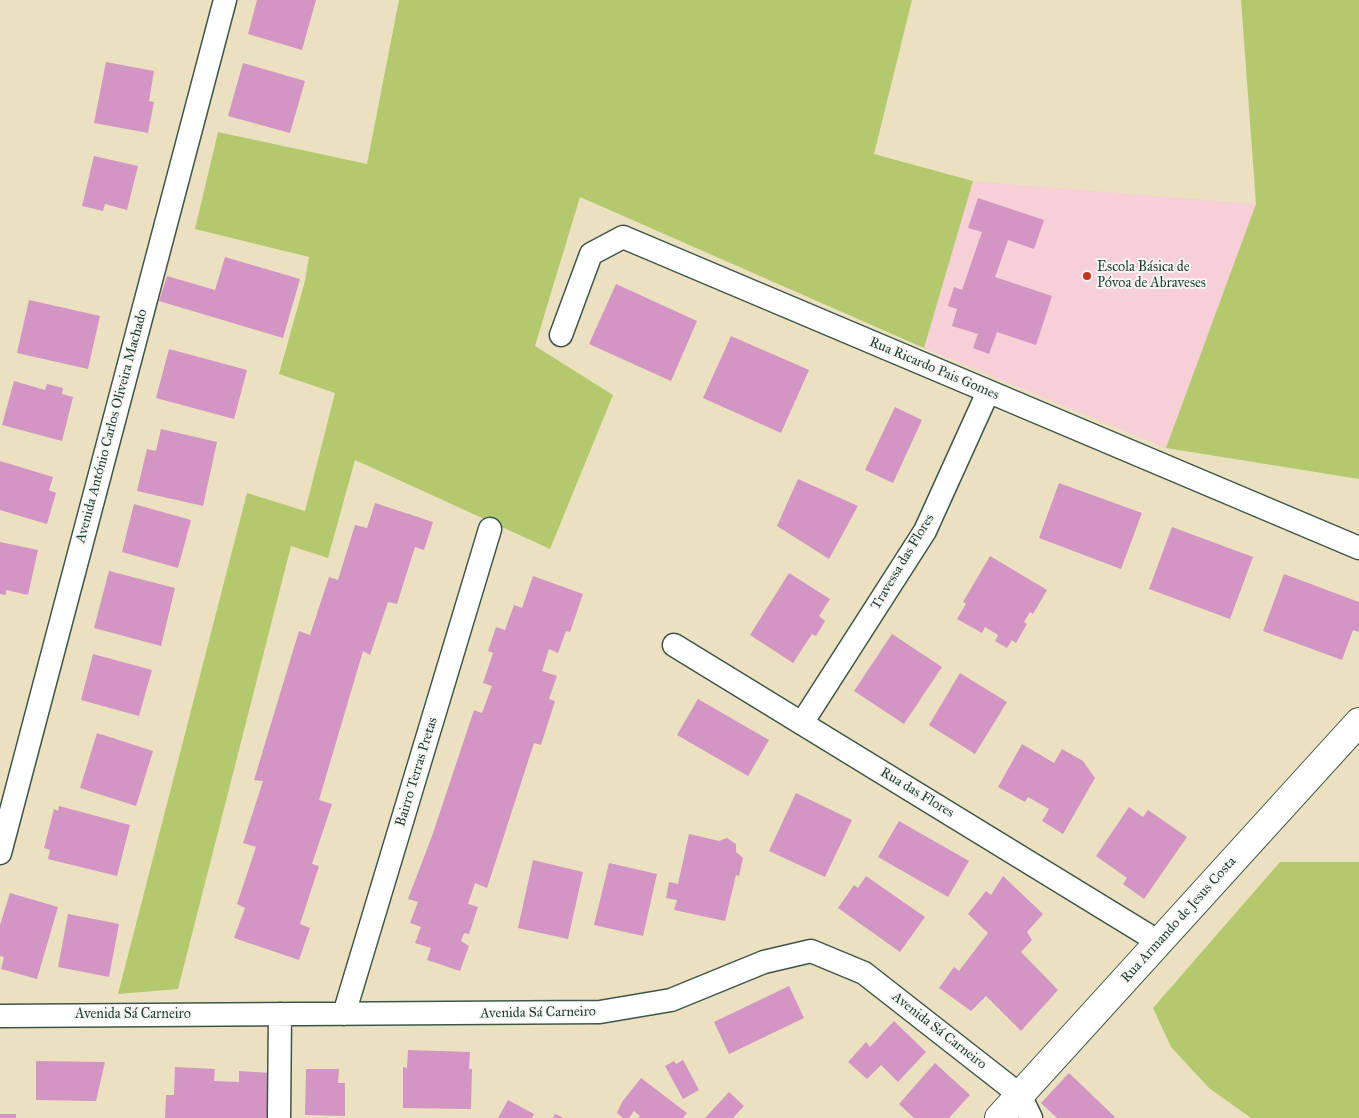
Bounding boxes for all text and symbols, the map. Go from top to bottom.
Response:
place label: Escola Básica de Póvoa de Abraveses [1097,260,1206,292]
marker: Escola Básica de Póvoa de Abraveses [1081,270,1093,282]
street label: Avenida António Carlos Oliveira Machado [73,307,151,545]
street label: Rua Ricardo Pais Gomes [866,334,1002,404]
street label: Travessa das Flores [868,511,938,613]
street label: Bairro Terras Pretas [392,715,442,829]
street label: Rua das Flores [877,764,957,822]
street label: Rua Armando de Jesus Costa [1118,854,1240,986]
street label: Avenida Sá Carneiro [888,989,990,1073]
street label: Avenida Sá Carneiro [480,1004,596,1022]
street label: Avenida Sá Carneiro [75,1007,191,1023]

